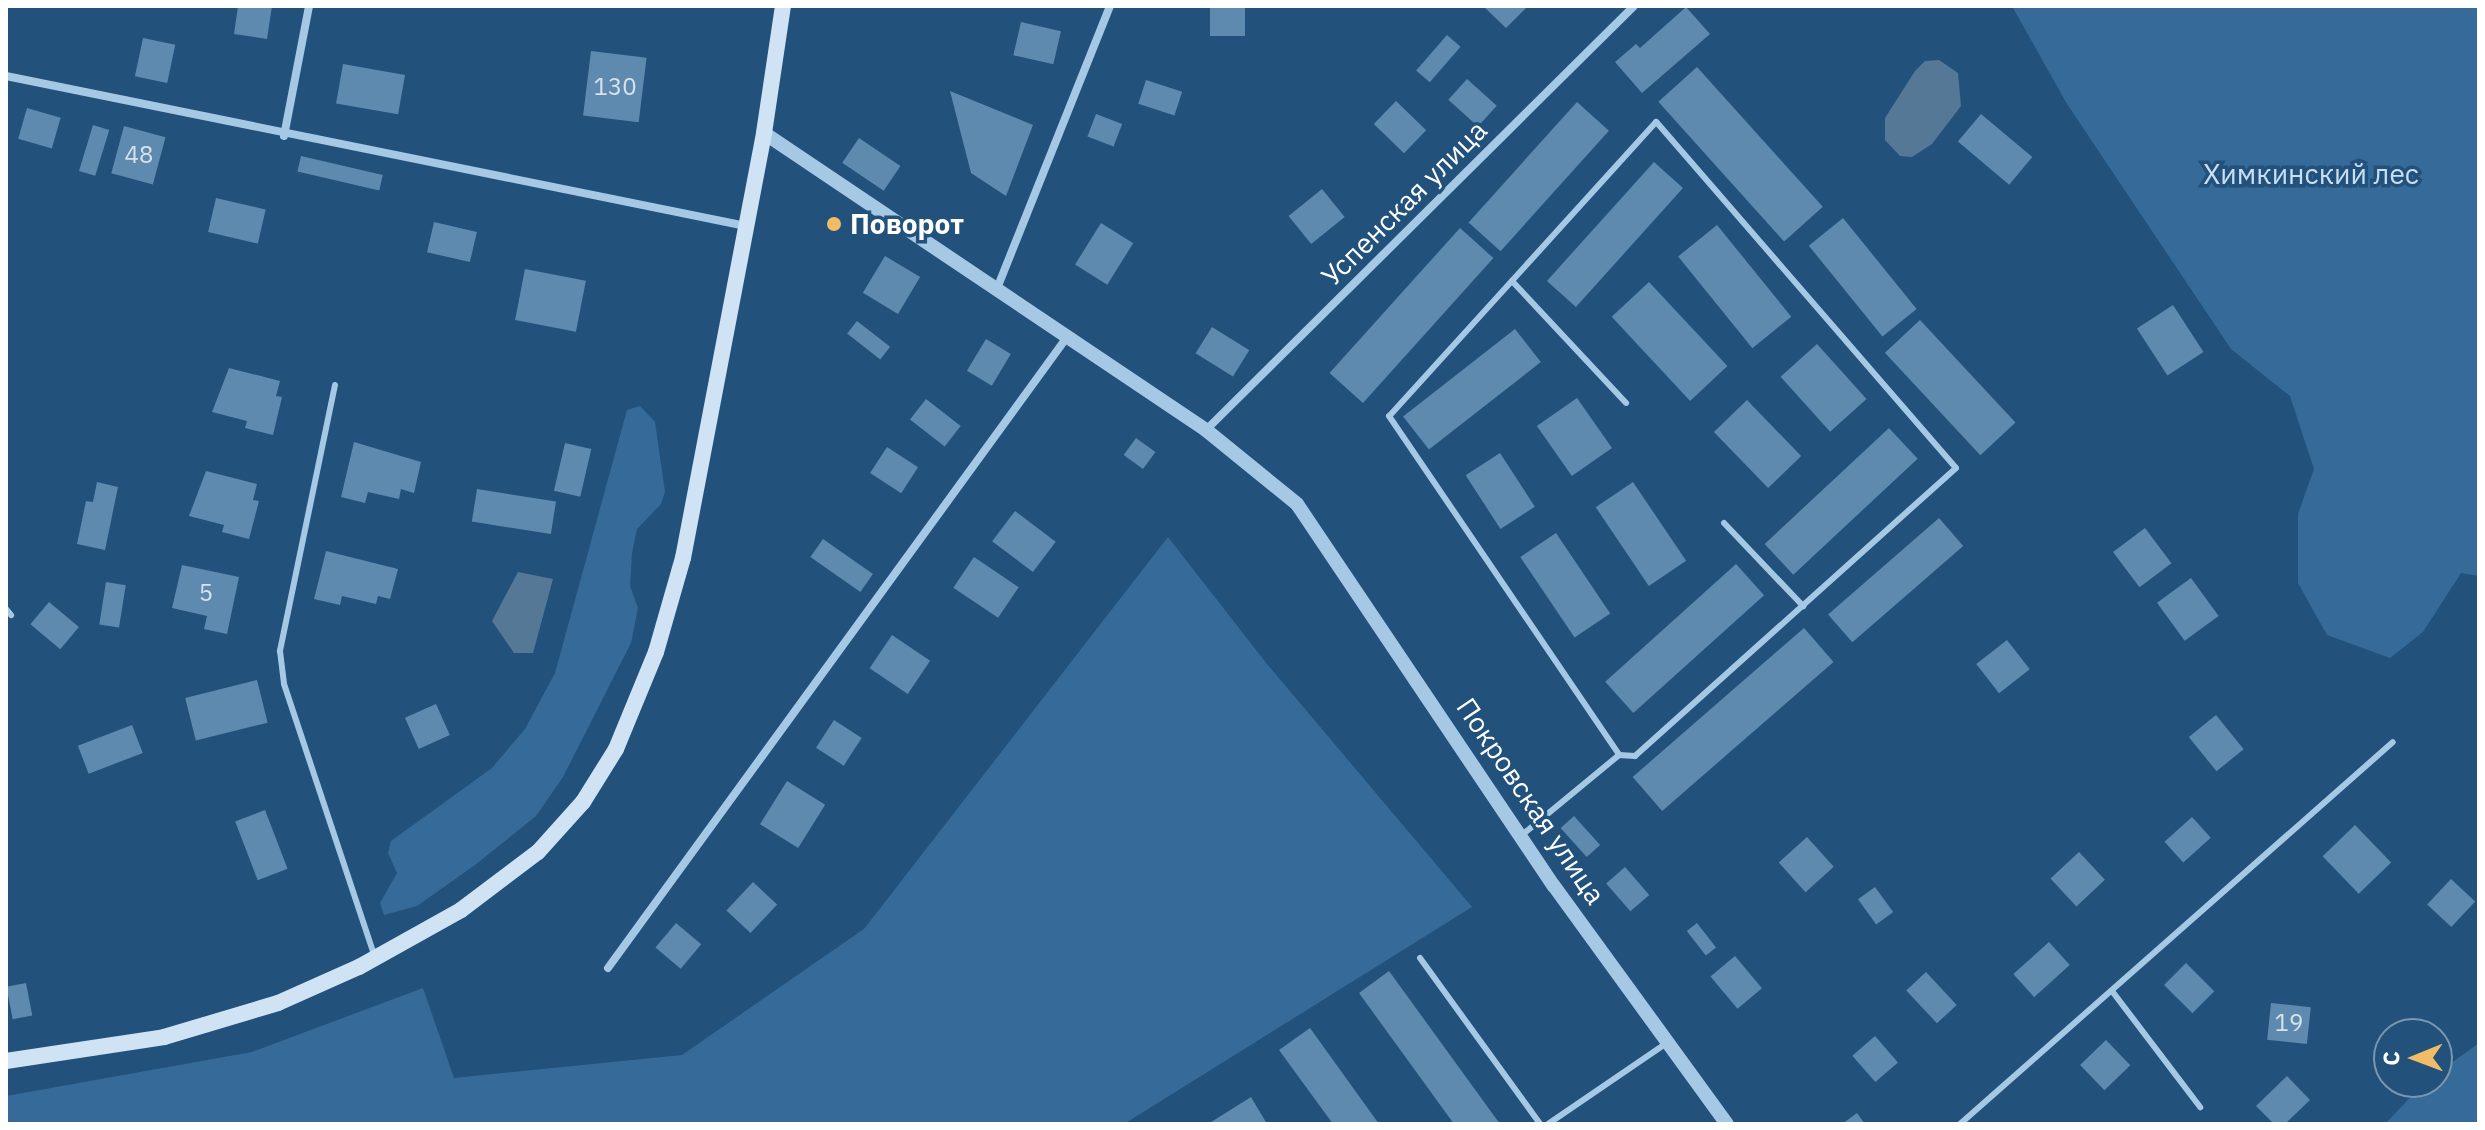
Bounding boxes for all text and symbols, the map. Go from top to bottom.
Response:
house number: 130 [593,73,637,101]
street label: Успенская улица [1314,113,1494,293]
house number: 48 [125,141,153,169]
park label: Химкинский лес [2203,157,2419,191]
place label: Поворот [850,207,964,241]
marker: Поворот [825,215,843,233]
house number: 5 [199,579,213,607]
street label: Покровская улица [1450,692,1612,910]
house number: 19 [2275,1009,2303,1037]
north arrow [2373,1018,2453,1098]
text: С [2376,1051,2405,1066]

